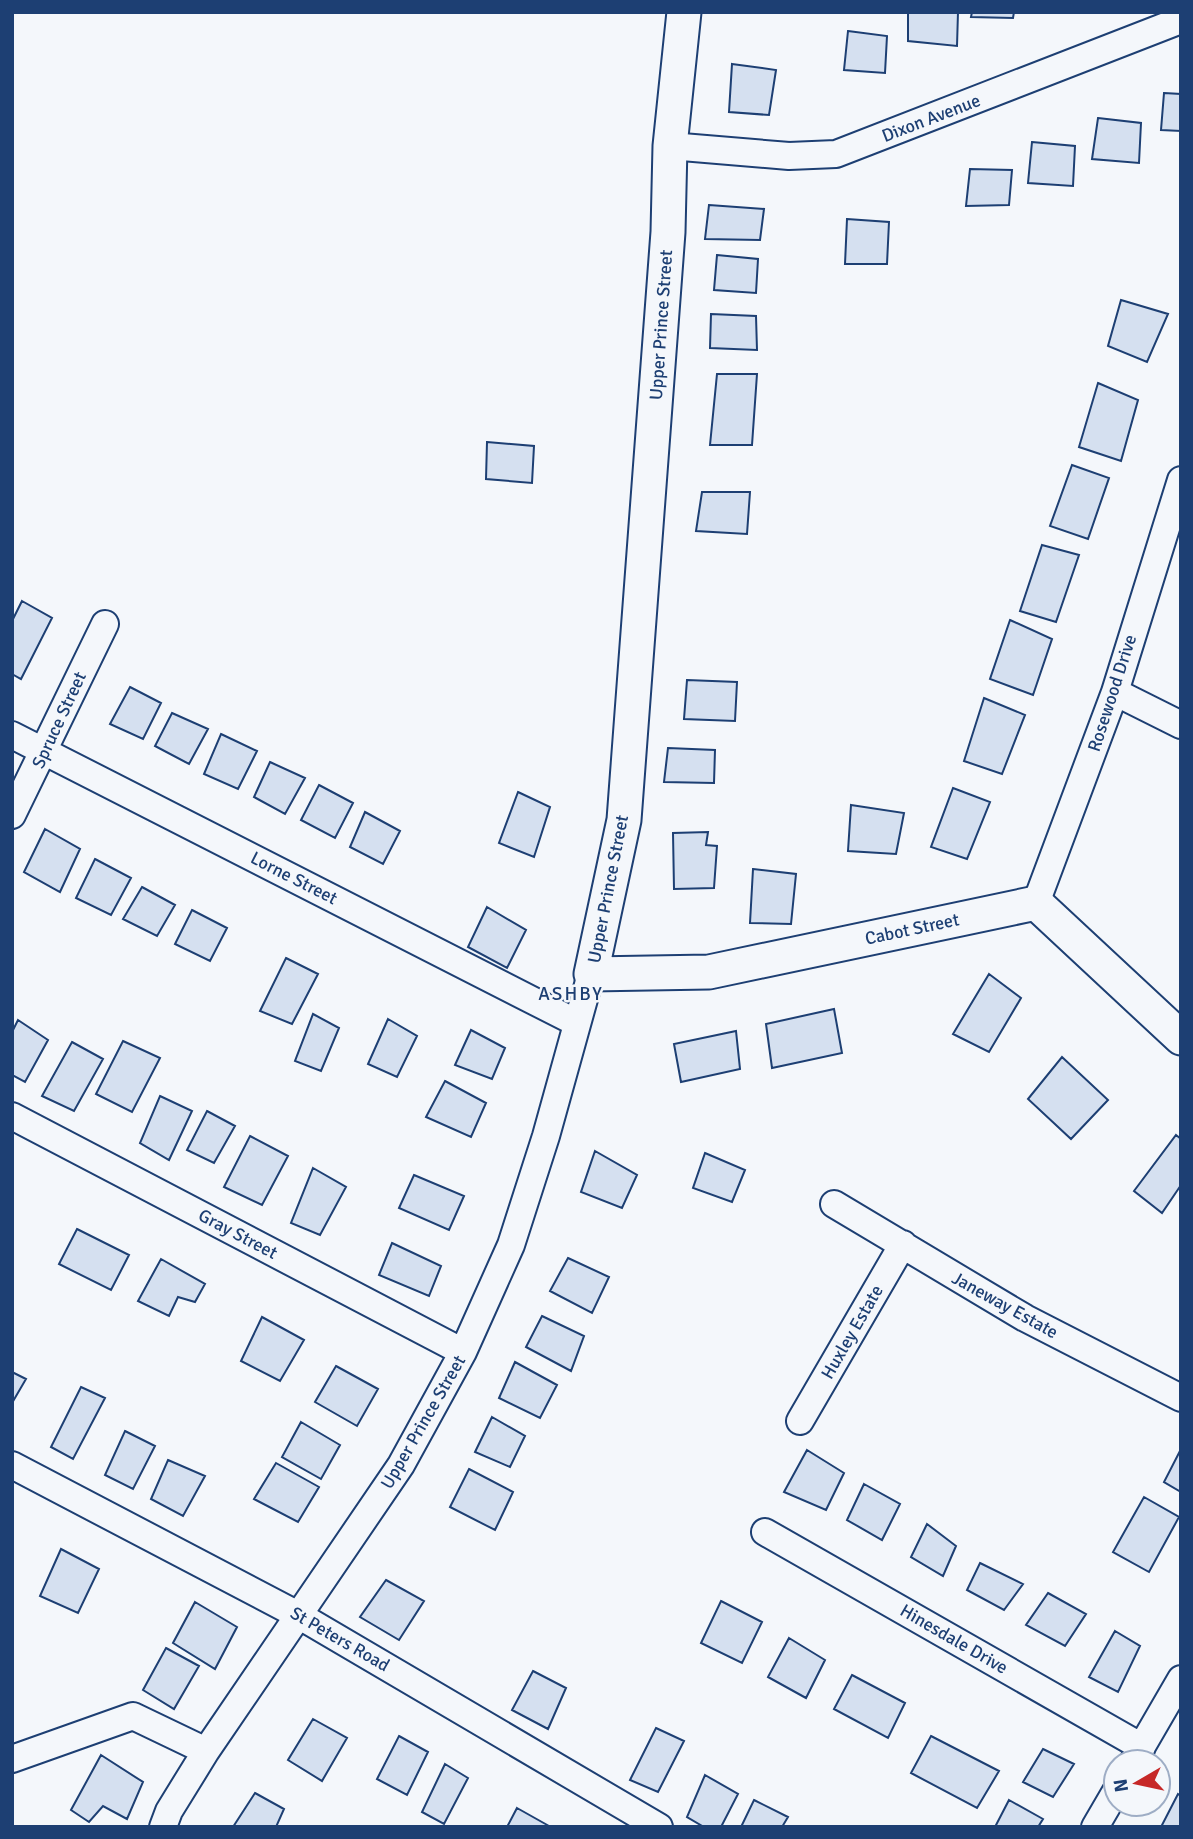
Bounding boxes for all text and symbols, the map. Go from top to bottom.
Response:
street label: Dixon Avenue [879,89,983,147]
street label: Upper Prince Street [645,249,677,401]
street label: Rosewood Drive [1083,632,1141,754]
street label: Spruce Street [27,668,91,772]
street label: Upper Prince Street [583,813,633,965]
street label: Lorne Street [247,847,341,909]
street label: Cabot Street [863,908,961,950]
district label: ASHBY [538,982,604,1006]
street label: Gray Street [195,1204,281,1264]
street label: Janeway Estate [948,1267,1062,1343]
street label: Huxley Estate [816,1281,888,1383]
street label: Upper Prince Street [376,1351,470,1493]
street label: Hinesdale Drive [896,1599,1012,1679]
street label: St Peters Road [286,1602,394,1676]
north arrow [1102,1748,1172,1818]
text: N [1108,1777,1134,1794]

